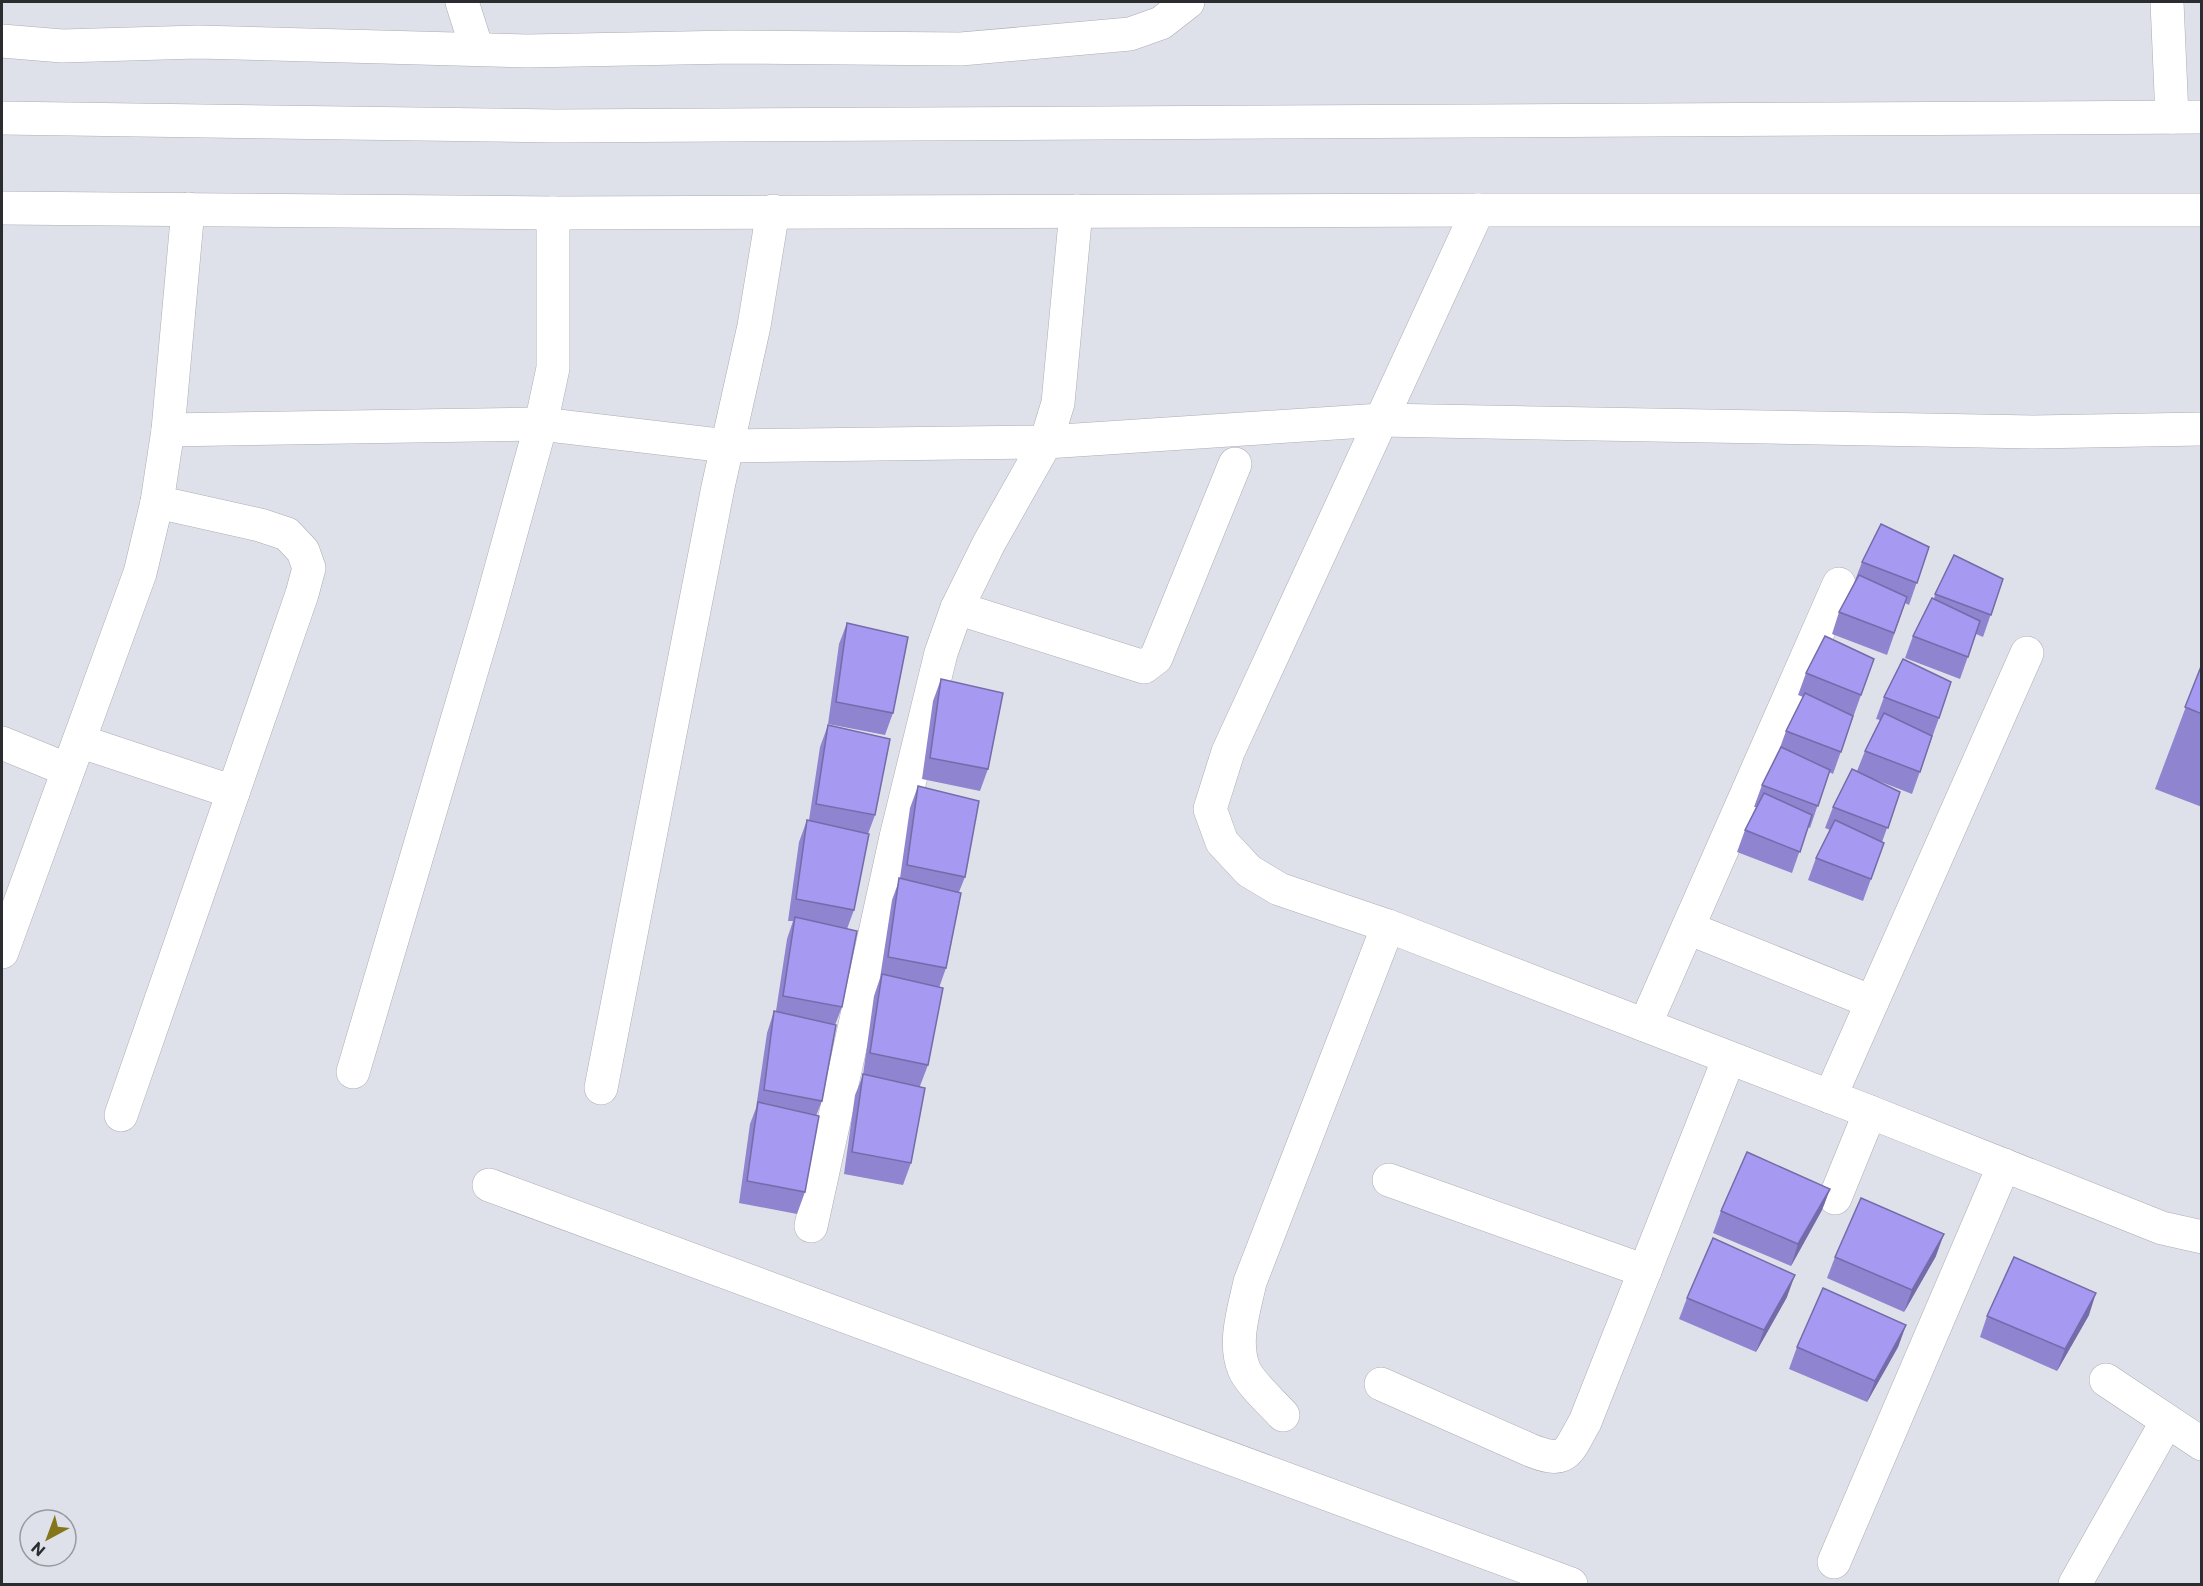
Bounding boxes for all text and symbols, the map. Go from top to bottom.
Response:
north arrow [18,1508,78,1568]
text: N [27,1539,49,1561]

